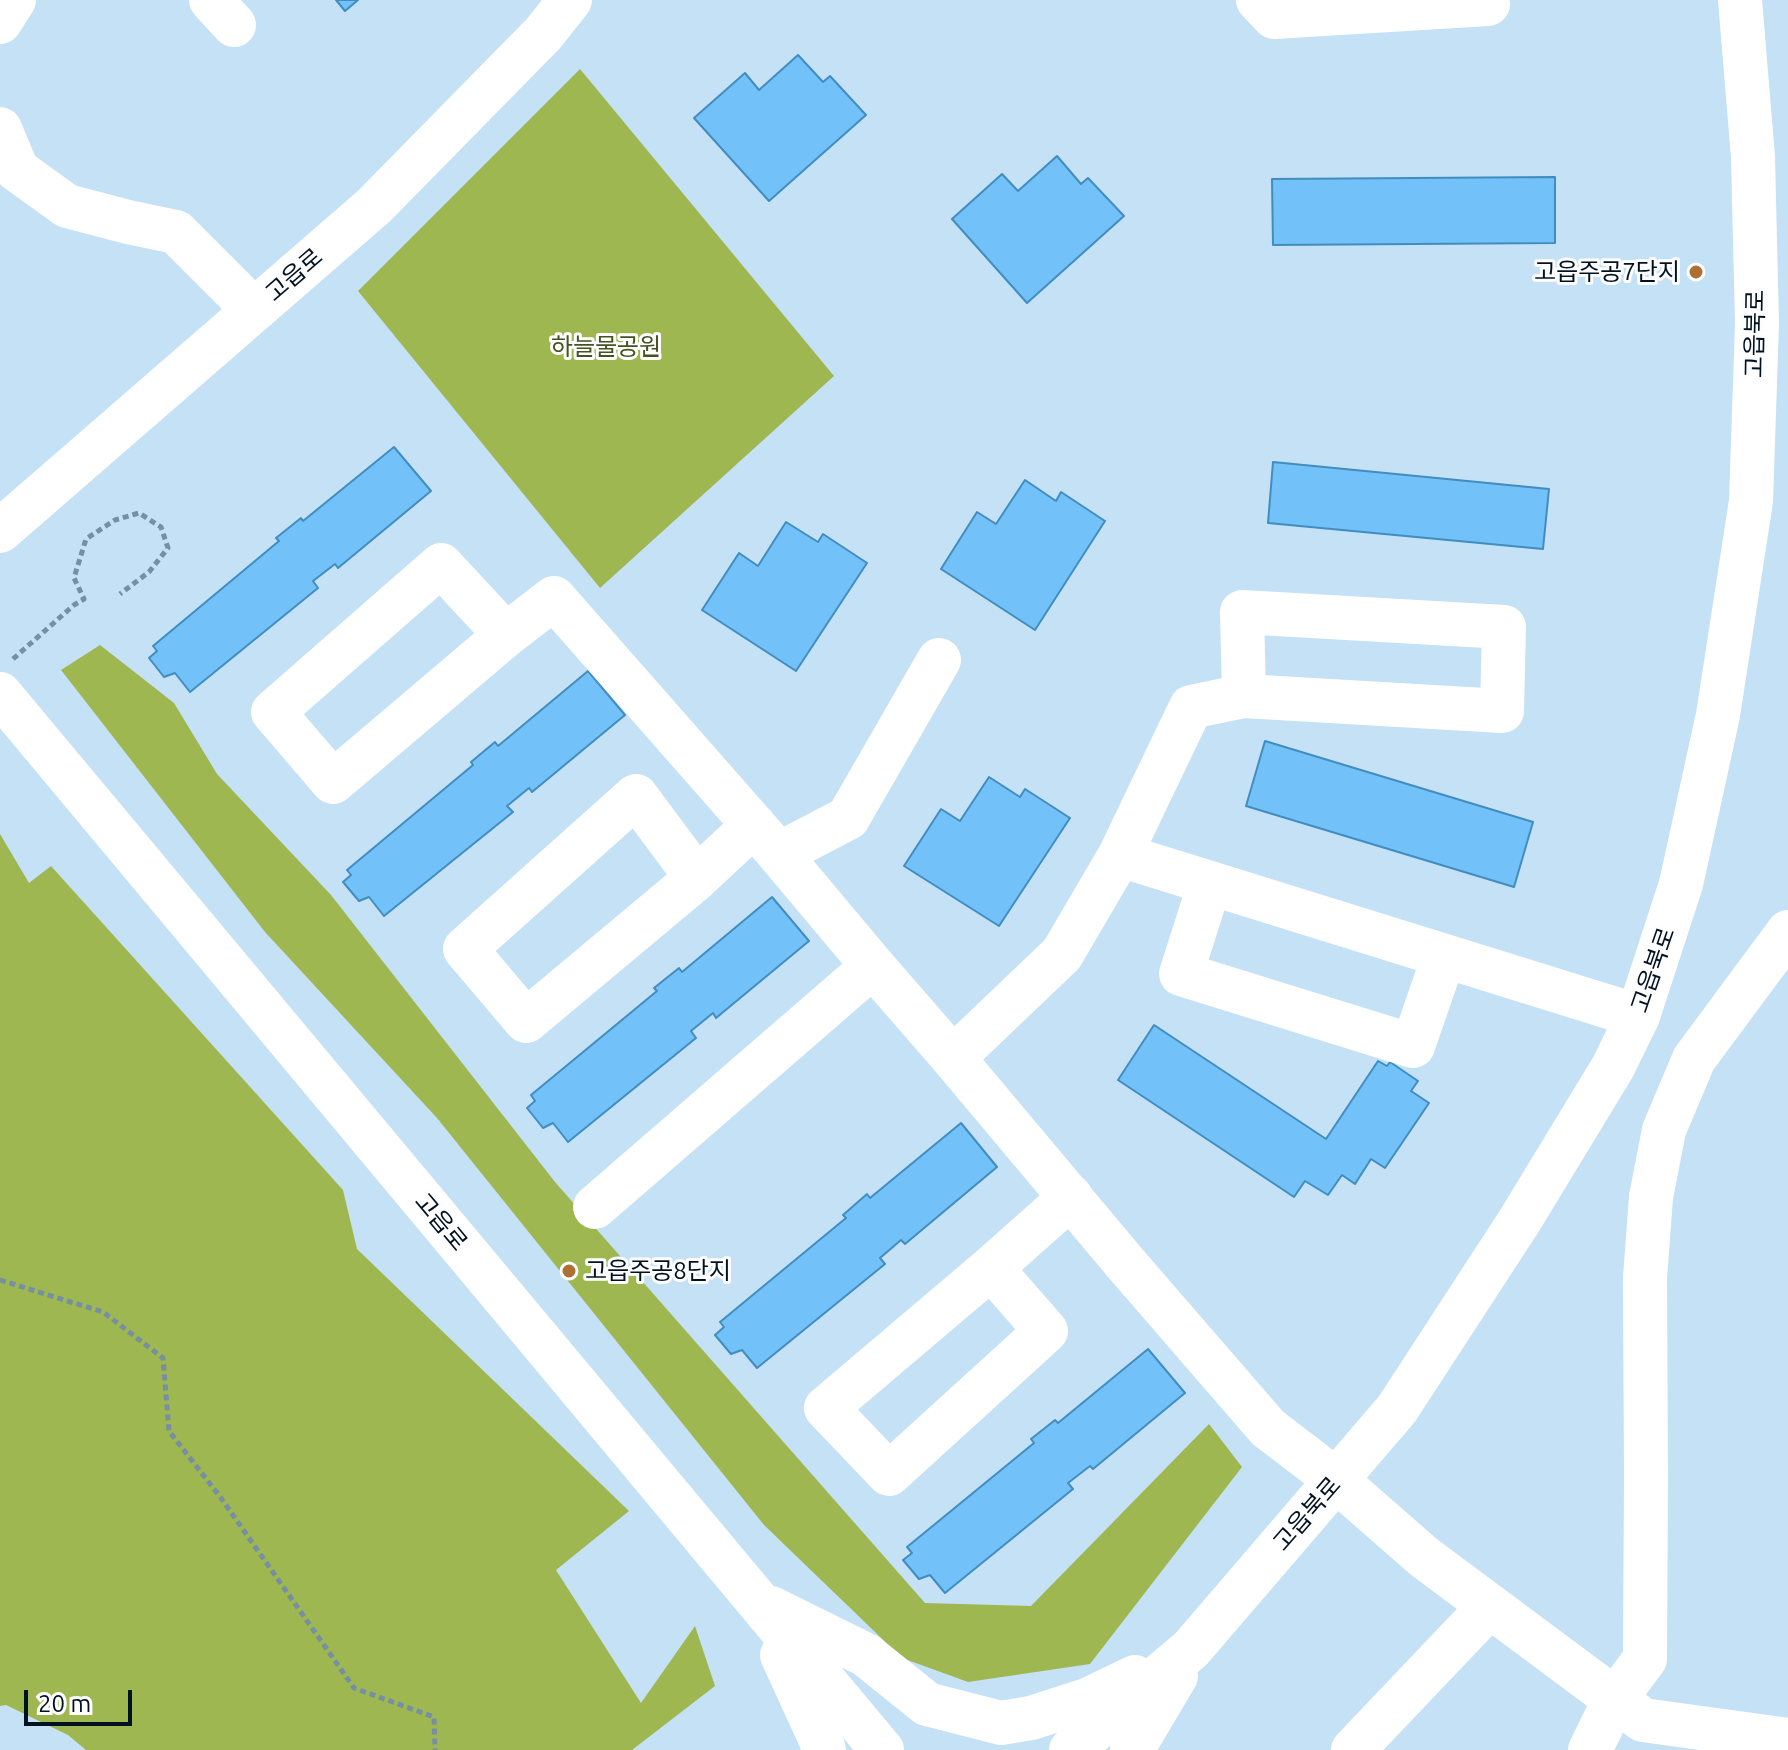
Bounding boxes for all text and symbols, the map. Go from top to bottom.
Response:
street label: 고읍로 [260,242,328,308]
place label: 고읍주공7단지 [1534,258,1680,286]
marker: 고읍주공7단지 [1687,263,1705,281]
street label: 고읍북로 [1740,290,1770,378]
park label: 하늘물공원 [551,333,661,361]
street label: 고읍북로 [1625,924,1681,1016]
street label: 고읍로 [409,1187,473,1257]
place label: 고읍주공8단지 [585,1257,731,1285]
marker: 고읍주공8단지 [560,1262,578,1280]
street label: 고읍북로 [1267,1471,1347,1557]
scale bar [28,1674,136,1724]
text: 20 m [38,1690,91,1717]

